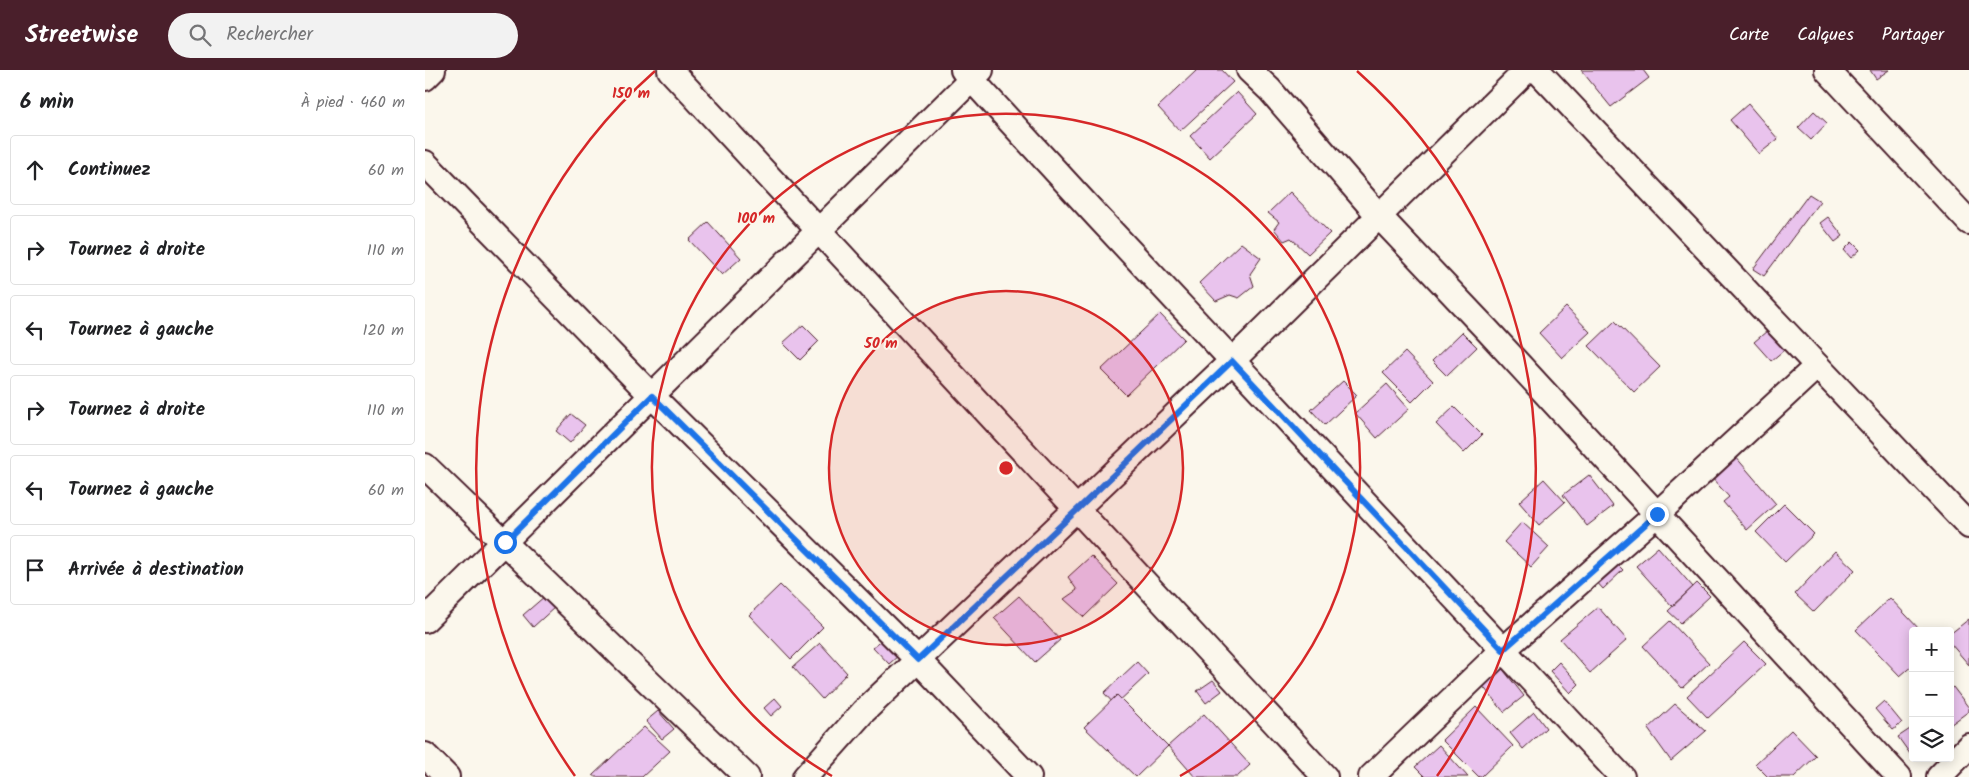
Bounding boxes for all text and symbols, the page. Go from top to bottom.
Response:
search box [168,13,518,58]
text: Streetwise [25,16,138,55]
text: Rechercher [226,20,313,50]
icon: search [186,21,214,49]
text: Carte [1729,21,1769,50]
text: Calques [1797,21,1854,50]
text: Partager [1882,21,1944,50]
text: 150 m [612,82,650,106]
text: 6 min [20,86,74,119]
text: À pied · 460 m [301,90,405,115]
text: Continuez [68,155,151,185]
icon: ahead [21,156,49,184]
text: 60 m [368,158,404,183]
text: 100 m [737,207,775,231]
text: Tournez à droite [68,235,205,265]
icon: right [21,236,49,264]
text: 110 m [367,238,404,263]
text: Tournez à gauche [68,315,214,345]
icon: left [21,316,49,344]
text: 120 m [363,318,404,343]
text: 50 m [863,332,898,356]
text: Tournez à droite [68,395,205,425]
icon: right [21,396,49,424]
text: 110 m [367,398,404,423]
centre of rings [997,459,1015,477]
text: Tournez à gauche [68,475,214,505]
icon: left [21,476,49,504]
text: 60 m [368,478,404,503]
route end [1646,503,1669,526]
route start [494,531,517,554]
text: Arrivée à destination [68,555,244,585]
icon: arrive [21,556,49,584]
map controls [1909,627,1954,762]
button: + [1909,627,1954,672]
button: − [1909,672,1954,717]
button: layers [1909,717,1954,762]

